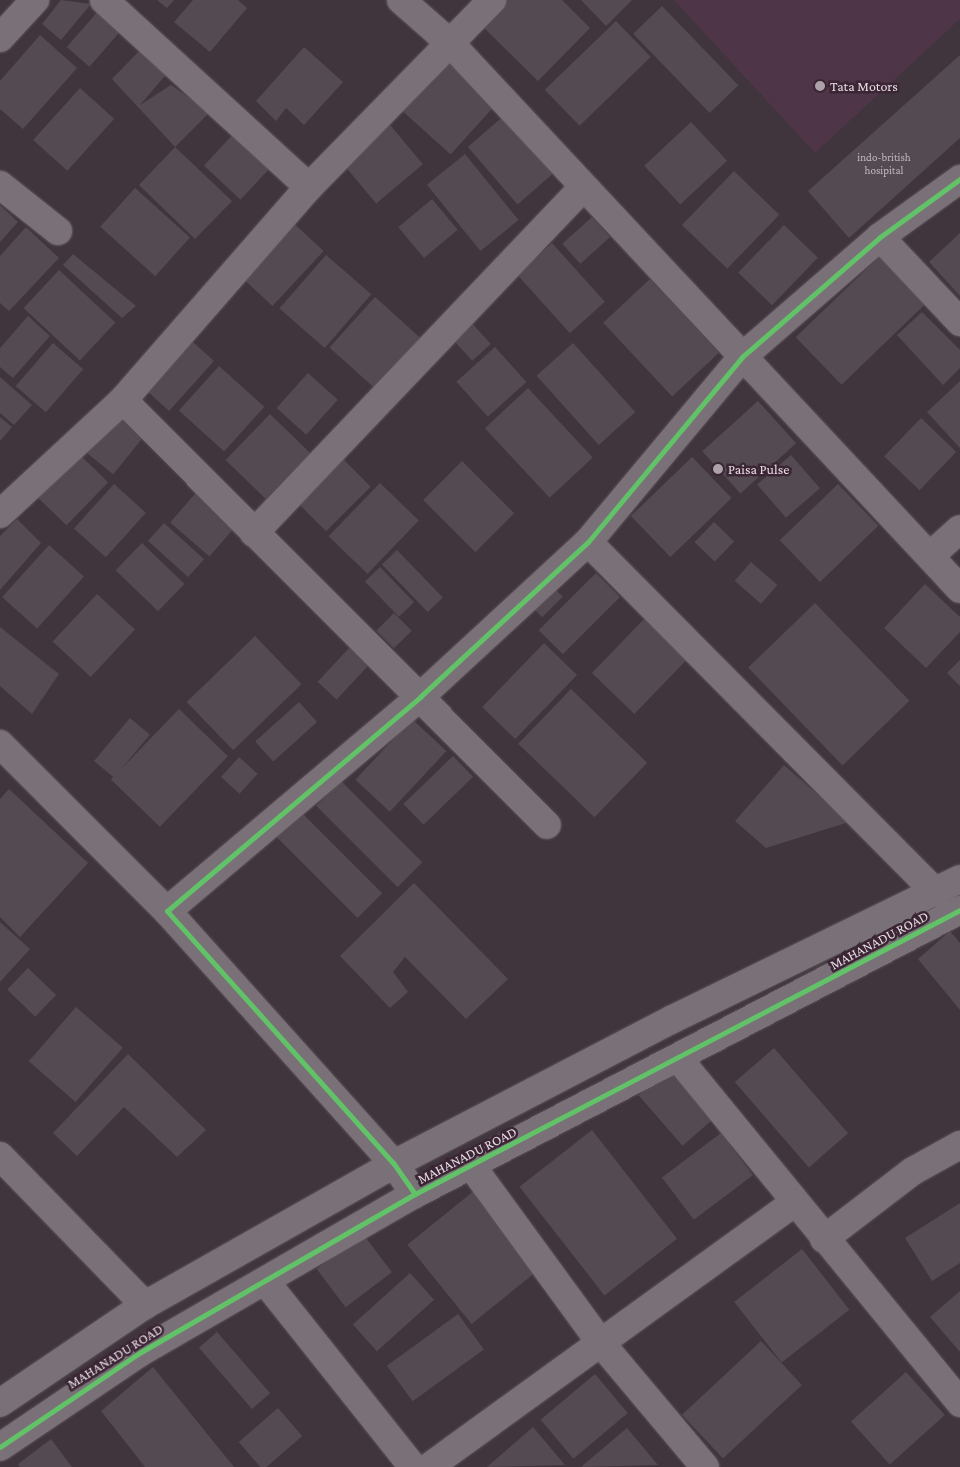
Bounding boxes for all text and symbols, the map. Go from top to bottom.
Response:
place label: Tata Motors [830,78,898,94]
marker: Tata Motors [814,80,826,92]
house number: indo-british hosipital [857,151,911,177]
place label: Paisa Pulse [728,461,789,477]
marker: Paisa Pulse [712,463,724,475]
street label: MAHANADU ROAD [827,907,931,973]
street label: MAHANADU ROAD [415,1123,519,1187]
street label: MAHANADU ROAD [64,1320,166,1392]

